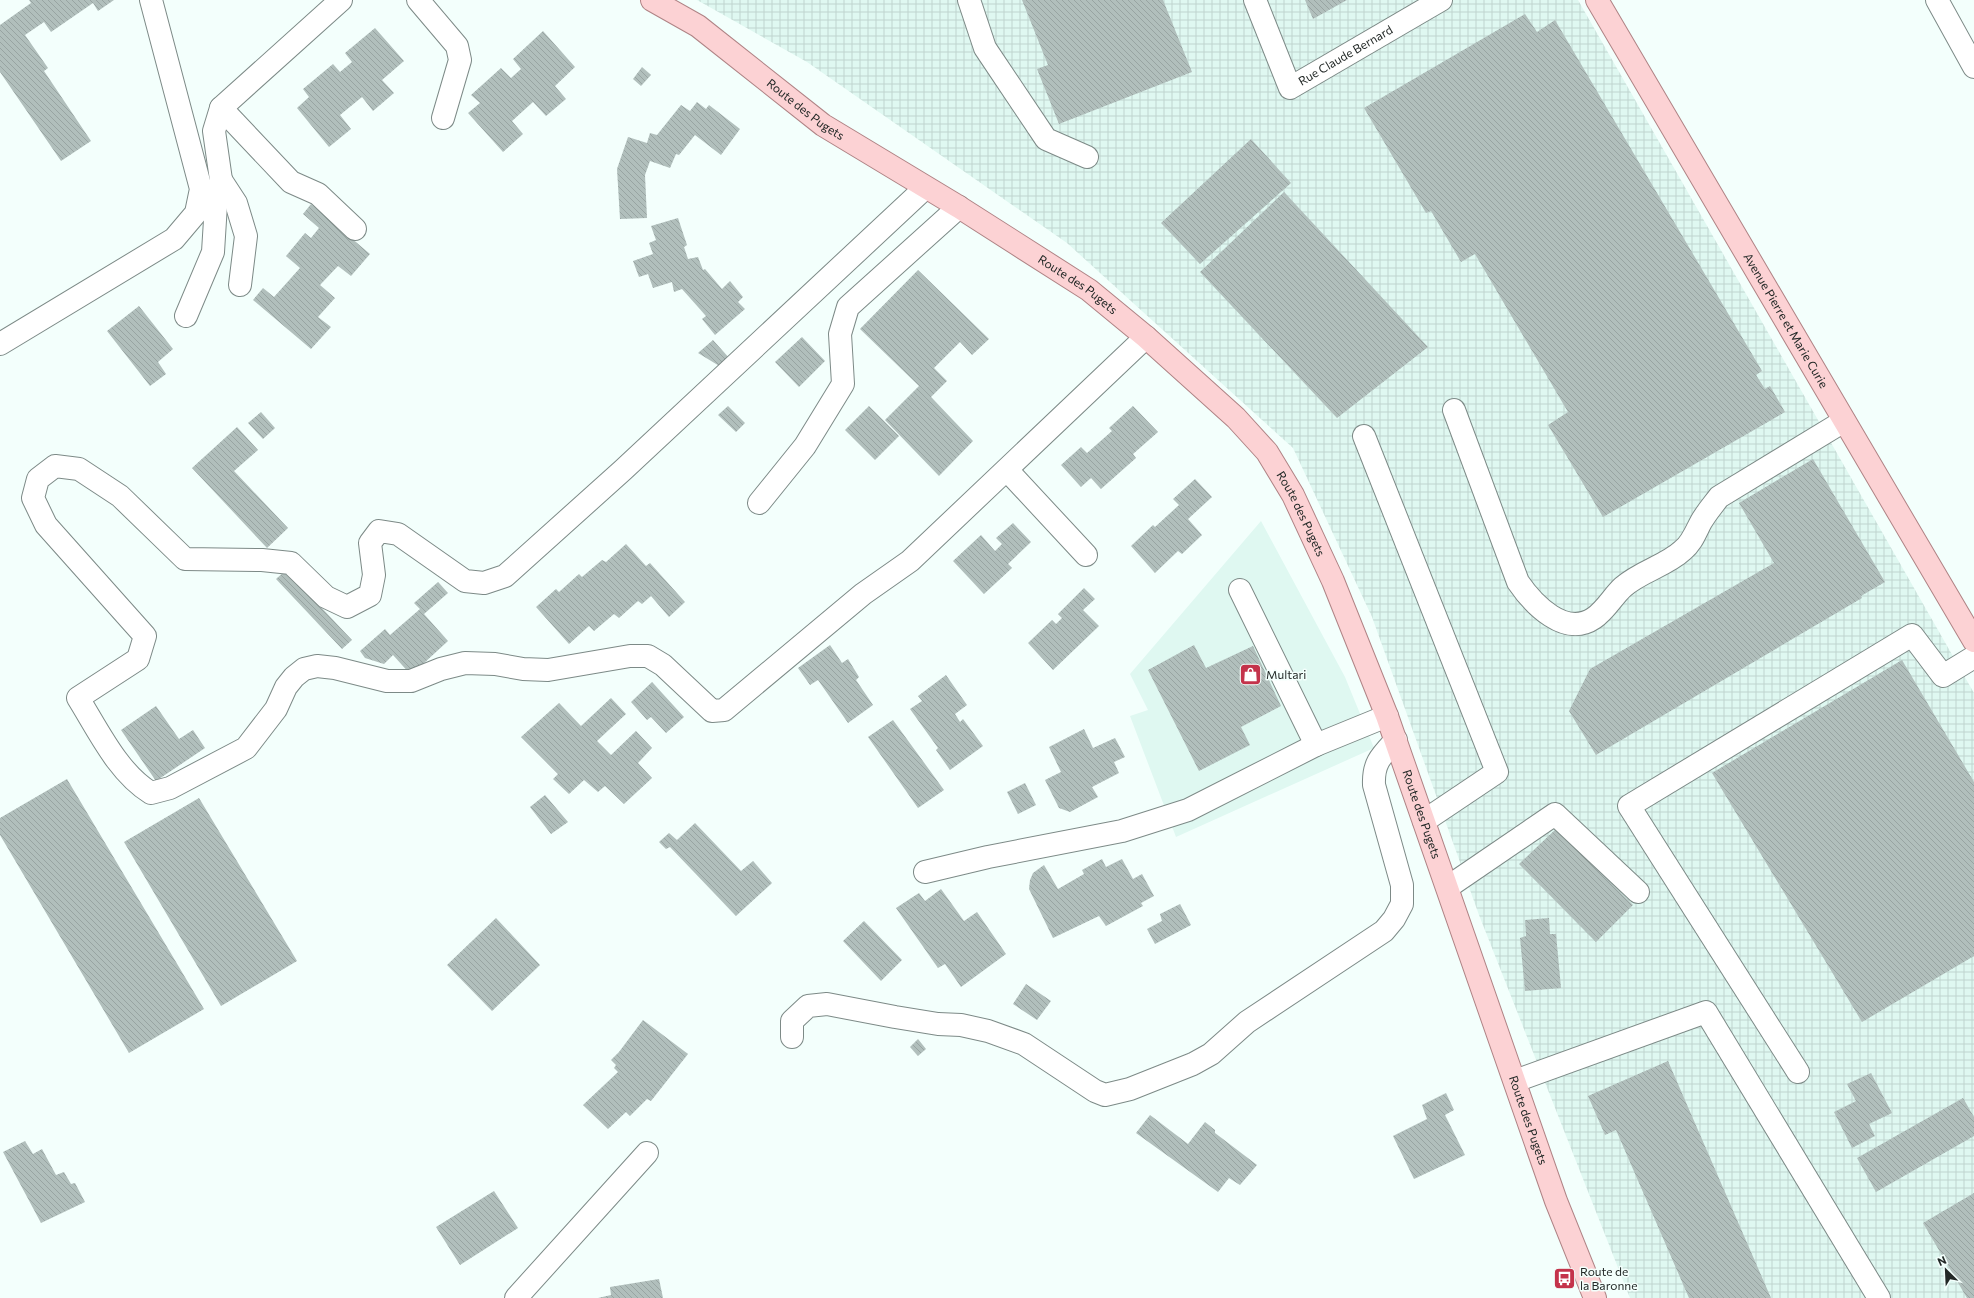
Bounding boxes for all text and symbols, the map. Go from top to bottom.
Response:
street label: Rue Claude Bernard [1295,22,1395,88]
street label: Route des Pugets [764,75,847,142]
street label: Avenue Pierre et Marie Curie [1741,250,1832,390]
street label: Route des Pugets [1036,251,1121,316]
street label: Route des Pugets [1274,468,1329,558]
shop icon: Multari [1238,662,1264,688]
place label: Multari [1266,667,1306,681]
street label: Route des Pugets [1400,768,1444,860]
street label: Route des Pugets [1507,1074,1551,1166]
north arrow [1926,1250,1966,1290]
text: N [1935,1253,1948,1268]
place label: Route de la Baronne [1580,1264,1637,1292]
bus stop icon: Route de la Baronne [1551,1266,1577,1292]

